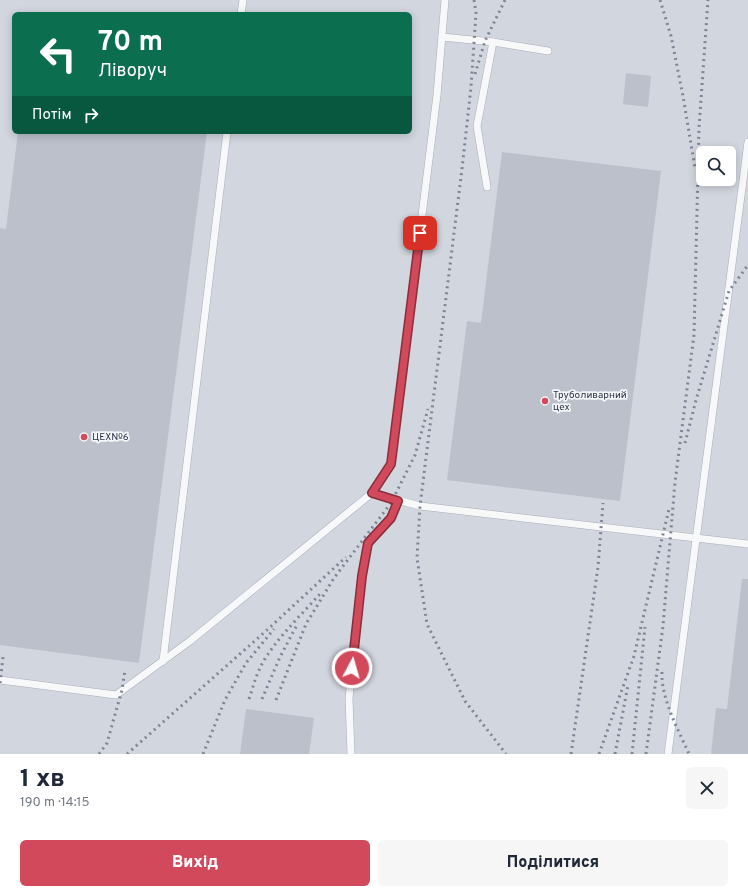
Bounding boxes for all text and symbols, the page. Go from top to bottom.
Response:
text: 70 m [98,25,163,61]
icon: left [32,28,84,80]
text: Ліворуч [98,60,167,83]
icon: right [80,104,102,126]
text: Потім [32,106,72,125]
map controls [696,146,736,186]
button: search [696,146,736,186]
pin [403,216,437,250]
icon: arrive [409,222,431,244]
place label: Труболиварний цех [553,389,627,414]
marker: Труболиварний цех [540,396,550,406]
place label: ЦЕХ№6 [92,431,129,444]
marker: ЦЕХ№6 [79,432,89,442]
position arrow [331,647,373,689]
text: 1 хв [20,765,65,795]
button: close [686,767,728,809]
text: 190 m · 14:15 [20,795,90,811]
button: Вихід [20,840,370,886]
button: Поділитися [378,840,728,886]

